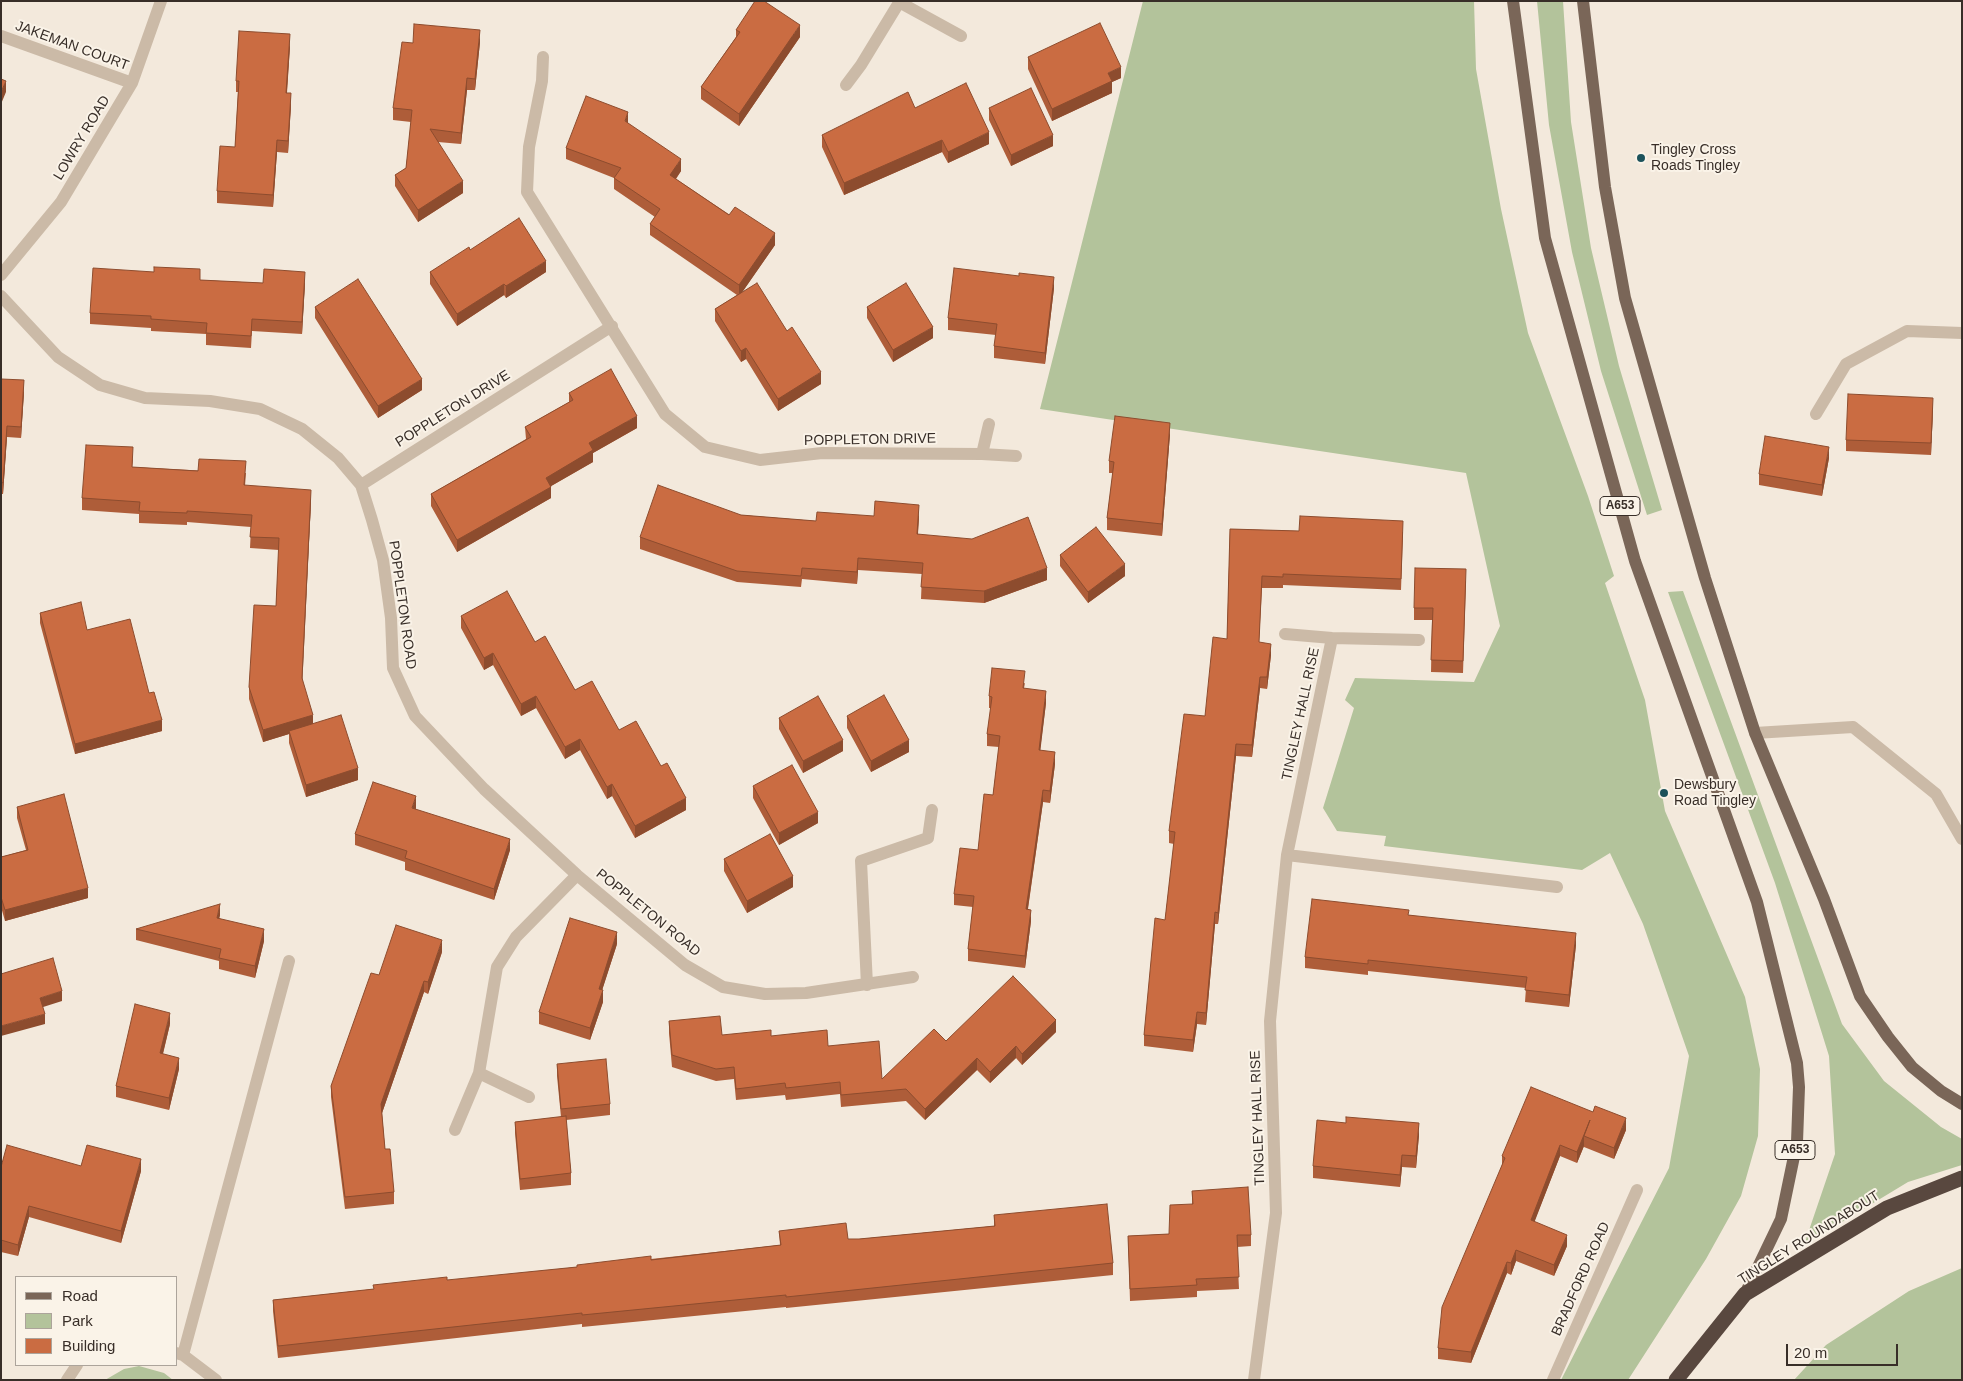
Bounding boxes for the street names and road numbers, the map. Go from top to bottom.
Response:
street label: JAKEMAN COURT [13,18,131,74]
street label: LOWRY ROAD [50,93,114,183]
street label: POPPLETON DRIVE [393,367,513,451]
street label: POPPLETON DRIVE [804,430,936,450]
road number: A653 [1600,496,1640,516]
street label: POPPLETON ROAD [385,540,419,670]
street label: TINGLEY HALL RISE [1279,646,1323,782]
street label: POPPLETON ROAD [592,866,704,960]
street label: TINGLEY HALL RISE [1247,1050,1269,1186]
road number: A653 [1775,1140,1815,1160]
street label: TINGLEY ROUNDABOUT [1735,1188,1883,1288]
street label: BRADFORD ROAD [1548,1219,1614,1339]

